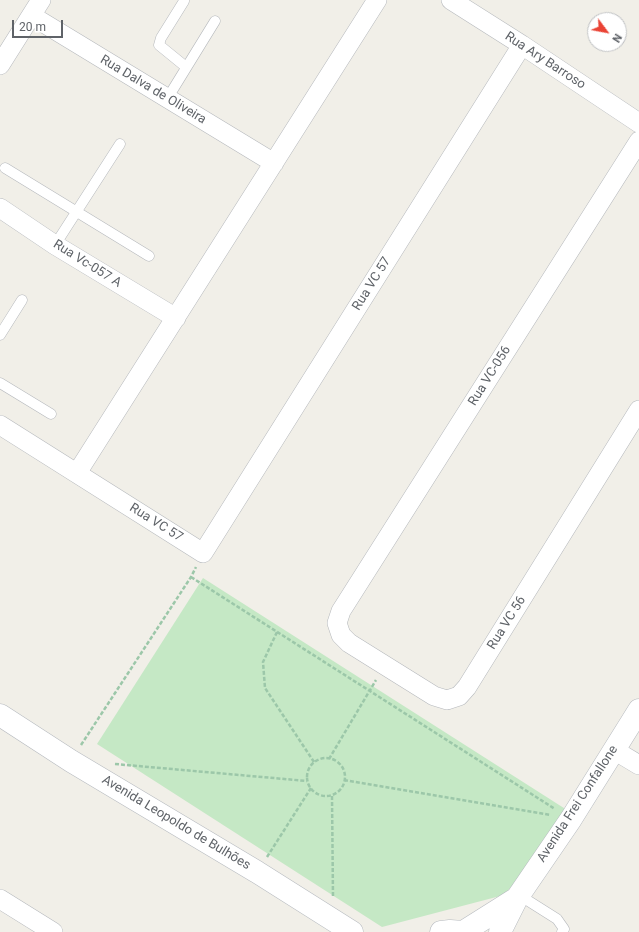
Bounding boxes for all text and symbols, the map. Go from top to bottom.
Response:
scale bar [14,12,65,38]
north arrow [587,12,627,52]
text: 20 m [19,20,46,34]
street label: Rua Ary Barroso [502,29,588,93]
text: N [609,31,624,45]
street label: Rua Dalva de Oliveira [97,52,209,128]
street label: Rua Vc-057 A [50,237,124,291]
street label: Rua VC 57 [349,254,395,314]
street label: Rua VC-056 [465,343,515,409]
street label: Rua VC 57 [126,500,186,546]
street label: Rua VC 56 [484,593,530,653]
street label: Avenida Frei Confallone [534,743,622,865]
street label: Avenida Leopoldo de Bulhões [99,772,253,874]

